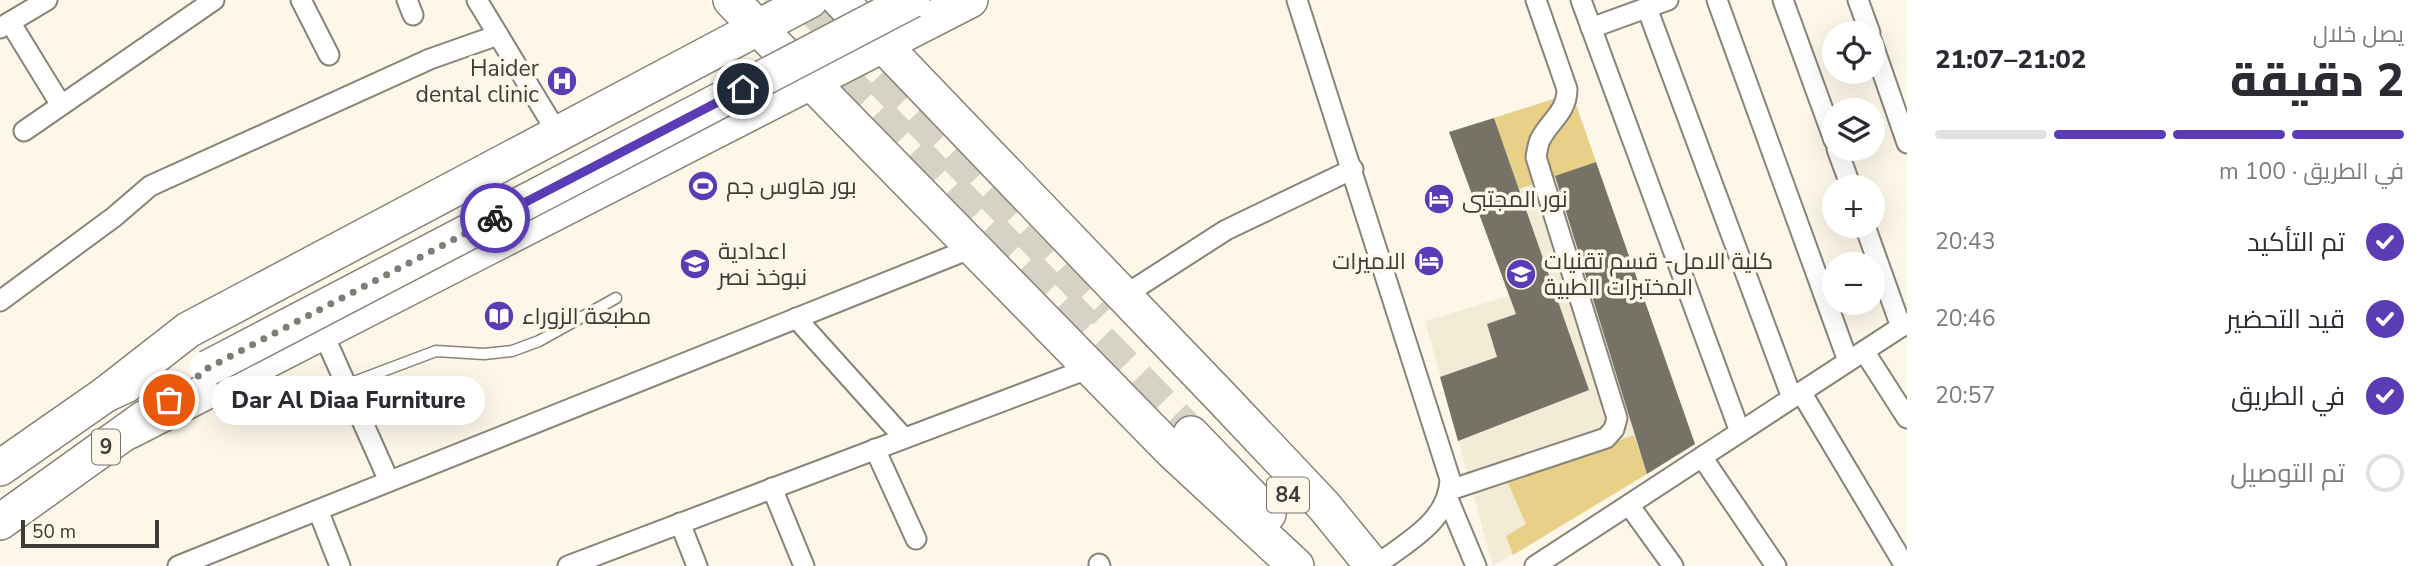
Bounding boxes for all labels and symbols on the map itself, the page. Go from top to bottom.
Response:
place label: Haider dental clinic [415,53,540,110]
pin [713,59,773,119]
hospital icon: Haider dental clinic [545,64,579,98]
sports icon: بور هاوس جم [686,169,720,203]
place label: بور هاوس جم [726,171,857,202]
hotel icon: نور المجتبى [1422,182,1456,216]
courier [460,183,530,253]
place label: نور المجتبى [1462,184,1568,215]
place label: اعدادية نبوخذ نصر [716,236,807,293]
hotel icon: الاميرات [1412,244,1446,278]
place label: الاميرات [1332,246,1406,277]
place label: كلية الامل- قسم تقنيات المختبرات الطبية [1544,246,1773,303]
school or university icon: اعدادية نبوخذ نصر [678,247,712,281]
school or university icon: كلية الامل- قسم تقنيات المختبرات الطبية [1504,257,1538,291]
library icon: مطبعة الزوراء [482,299,516,333]
place label: مطبعة الزوراء [522,301,651,332]
pin [139,370,199,430]
callout: Dar Al Diaa Furniture [211,376,484,424]
road number: 9 [92,430,120,464]
road number: 84 [1267,477,1309,512]
scale bar [21,517,159,549]

